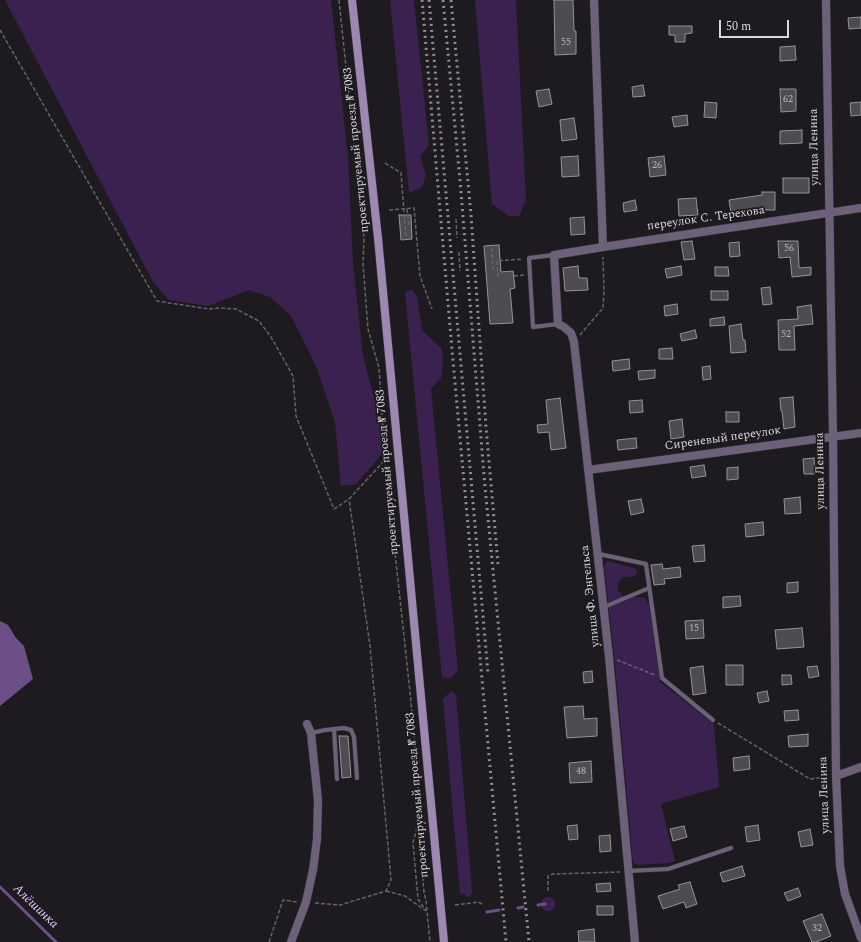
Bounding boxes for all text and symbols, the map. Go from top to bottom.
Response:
scale bar [721,12,791,38]
text: 50 m [726,17,751,36]
house number: 55 [561,37,571,49]
street label: проектируемый проезд № 7083 [341,67,373,233]
house number: 62 [783,94,793,106]
street label: улица Ленина [807,108,823,186]
house number: 26 [652,160,662,172]
street label: переулок С. Терехова [646,204,766,234]
house number: 56 [784,243,794,255]
house number: 52 [781,329,791,341]
street label: проектируемый проезд № 7083 [374,389,402,555]
street label: Сиреневый переулок [664,424,782,454]
street label: улица Ленина [813,432,829,510]
street label: улица Ф. Энгельса [578,544,604,648]
house number: 15 [689,623,699,635]
street label: проектируемый проезд № 7083 [404,712,432,878]
street label: улица Ленина [816,756,834,834]
house number: 48 [576,766,586,778]
water label: Алёшинка [9,882,61,932]
house number: 32 [812,923,822,935]

